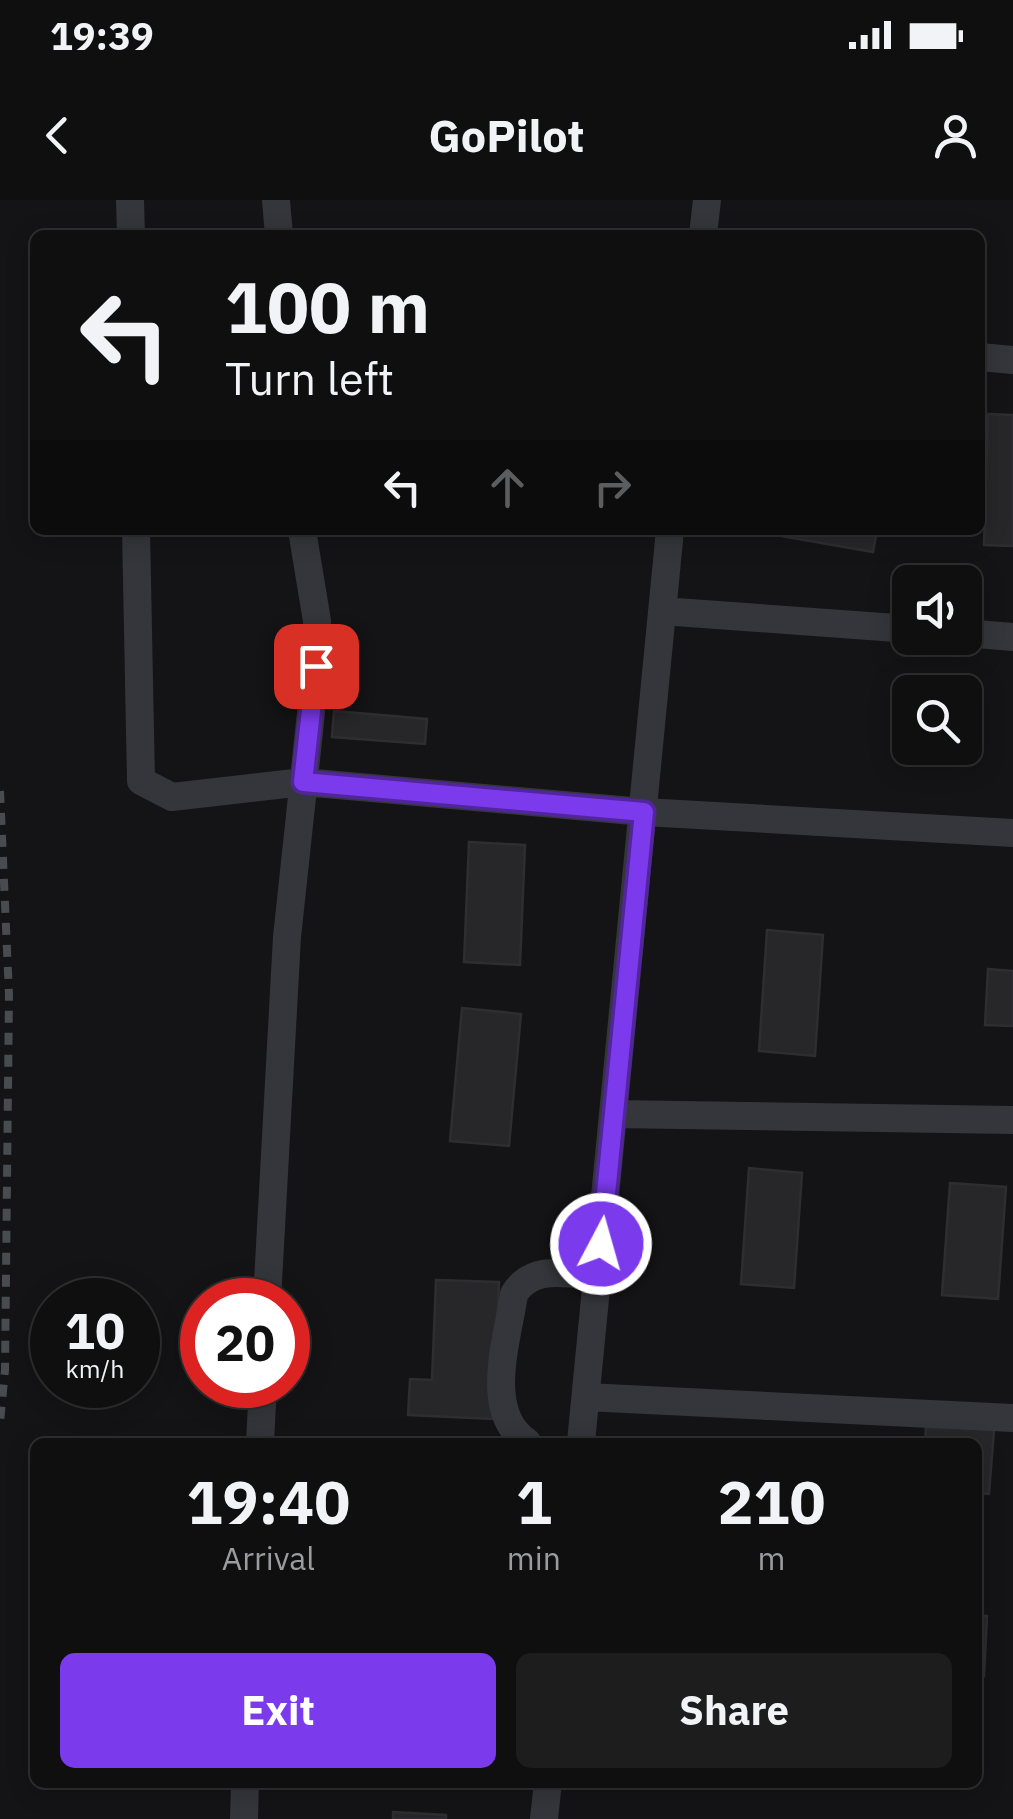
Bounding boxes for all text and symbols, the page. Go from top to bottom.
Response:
text: 19:39 [50,11,154,60]
text: GoPilot [428,106,585,164]
icon: back [30,108,85,163]
icon: person [928,108,983,163]
text: 100 m [225,261,430,352]
icon: left [60,270,190,400]
text: Turn left [225,349,394,407]
icon: left [375,460,430,515]
icon: ahead [480,460,535,515]
icon: right [585,460,640,515]
map controls [892,565,982,765]
button: sound [892,565,982,655]
pin [274,624,359,709]
icon: arrive [289,639,344,694]
button: search [892,675,982,765]
position arrow [549,1192,653,1296]
speed limit sign: 20 [180,1278,310,1408]
text: 10 [65,1298,125,1363]
text: km/h [66,1352,124,1385]
text: 19:40 [187,1462,350,1541]
text: 1 [516,1462,552,1541]
text: 210 [717,1462,825,1541]
text: Arrival [222,1537,315,1579]
text: min [507,1537,561,1579]
text: m [758,1537,785,1579]
button: Exit [60,1653,496,1768]
button: Share [516,1653,952,1768]

